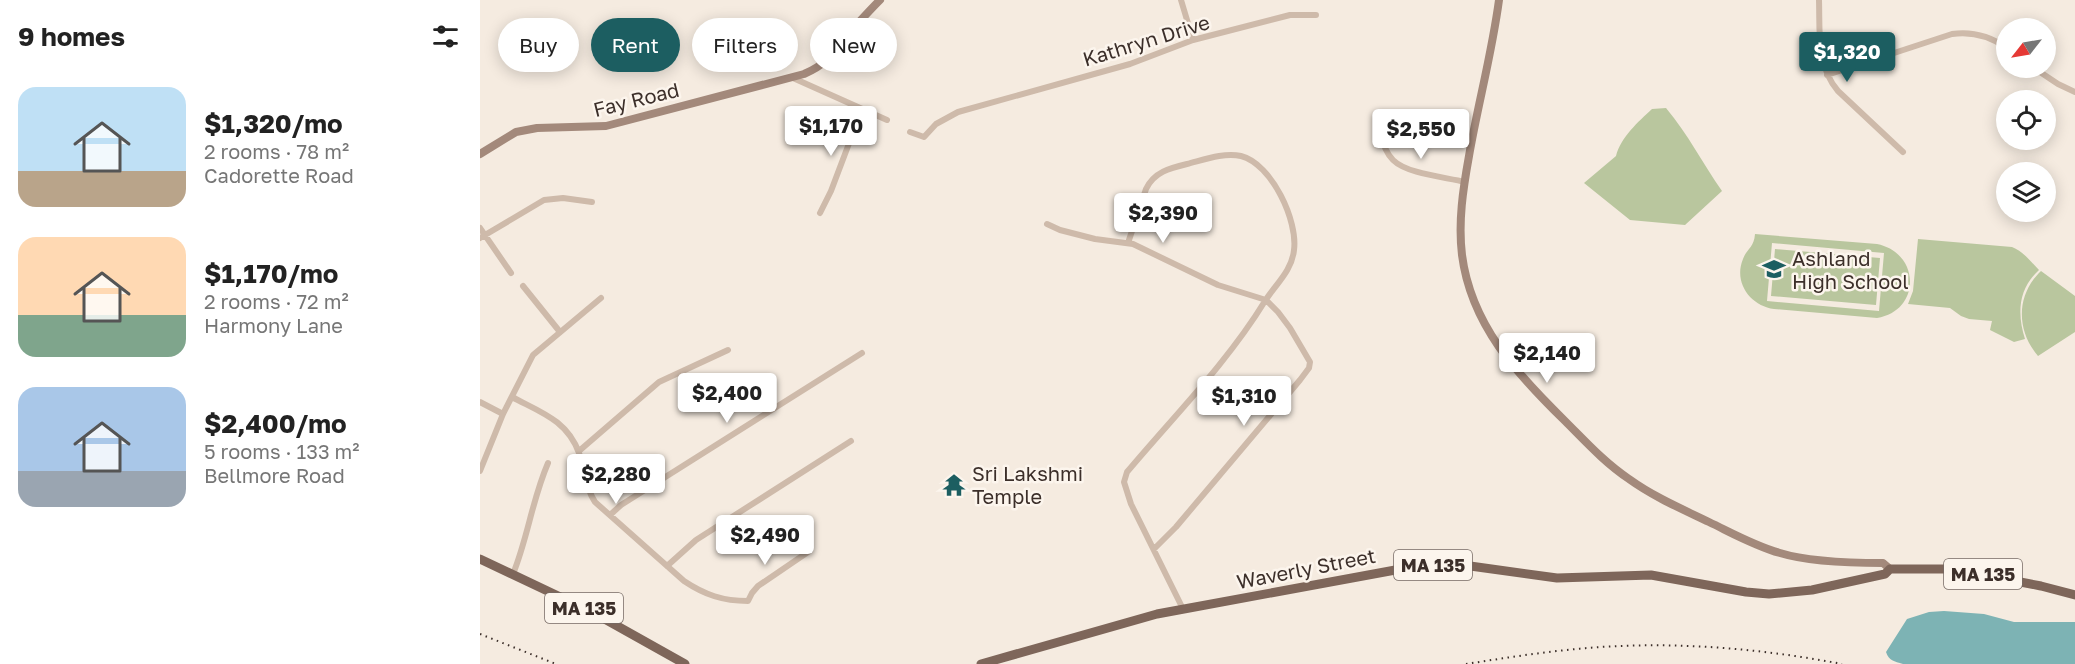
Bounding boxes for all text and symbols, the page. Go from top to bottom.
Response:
street label: Kathryn Drive [1080,9,1212,71]
chip: Buy [498,18,579,72]
chip: Rent [591,18,680,72]
chip: Filters [692,18,798,72]
chip: New [810,18,897,72]
north arrow [1996,18,2056,78]
map controls [1996,18,2056,222]
icon: filters [429,20,462,53]
text: 9 homes [18,21,125,52]
pin: $1,320 [1798,32,1896,83]
text: $1,320 [1813,39,1881,63]
street label: Fay Road [591,77,681,121]
button: locate [1996,90,2056,150]
pin: $1,170 [782,106,880,157]
text: $1,320/mo [204,108,343,139]
pin: $2,550 [1372,109,1470,160]
icon: home [66,111,138,183]
text: $1,170 [799,113,863,137]
text: $2,550 [1386,116,1456,140]
text: 2 rooms · 78 m² [204,139,349,163]
button: layers [1996,162,2056,222]
text: Cadorette Road [204,163,354,187]
pin: $2,390 [1114,193,1212,244]
text: $2,390 [1128,200,1198,224]
place label: Ashland High School [1792,246,1909,293]
school or university icon: Ashland High School [1761,256,1787,282]
text: $1,170/mo [204,258,338,289]
icon: home [66,261,138,333]
text: 2 rooms · 72 m² [204,289,349,313]
text: Harmony Lane [204,313,343,337]
pin: $2,140 [1498,333,1596,384]
text: $2,140 [1513,340,1581,364]
pin: $2,400 [678,373,776,424]
pin: $1,310 [1195,376,1293,427]
text: $2,400 [692,380,762,404]
text: $1,310 [1211,383,1277,407]
text: $2,400/mo [204,408,346,439]
icon: home [66,411,138,483]
text: 5 rooms · 133 m² [204,439,360,463]
pin: $2,280 [567,454,665,505]
text: $2,280 [581,461,651,485]
place label: Sri Lakshmi Temple [972,461,1083,508]
text: Bellmore Road [204,463,345,487]
temple icon: Sri Lakshmi Temple [941,472,967,498]
pin: $2,490 [716,515,814,566]
text: $2,490 [730,522,800,546]
street label: Waverly Street [1235,543,1377,593]
road number: MA 135 [1394,550,1472,580]
road number: MA 135 [1944,559,2022,589]
road number: MA 135 [545,593,623,623]

